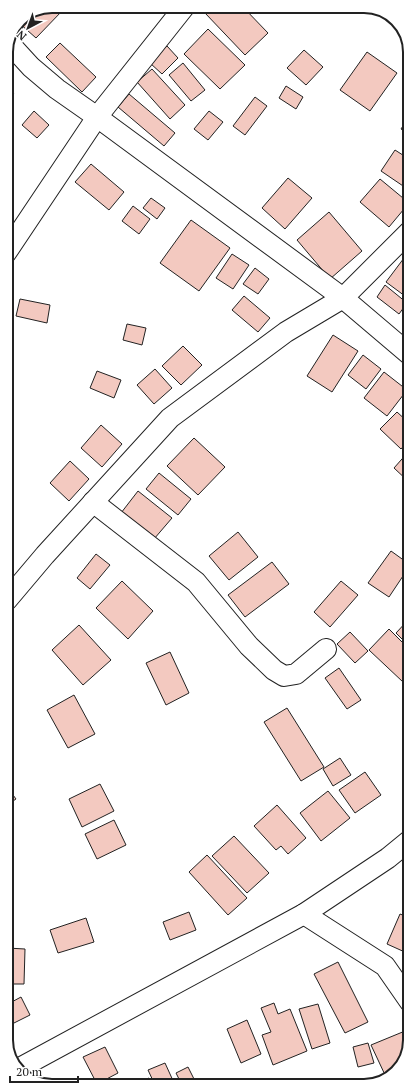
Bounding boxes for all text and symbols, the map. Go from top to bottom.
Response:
north arrow [8,8,48,48]
text: N [13,27,29,44]
scale bar [10,1058,78,1084]
text: 20 m [16,1064,43,1079]

